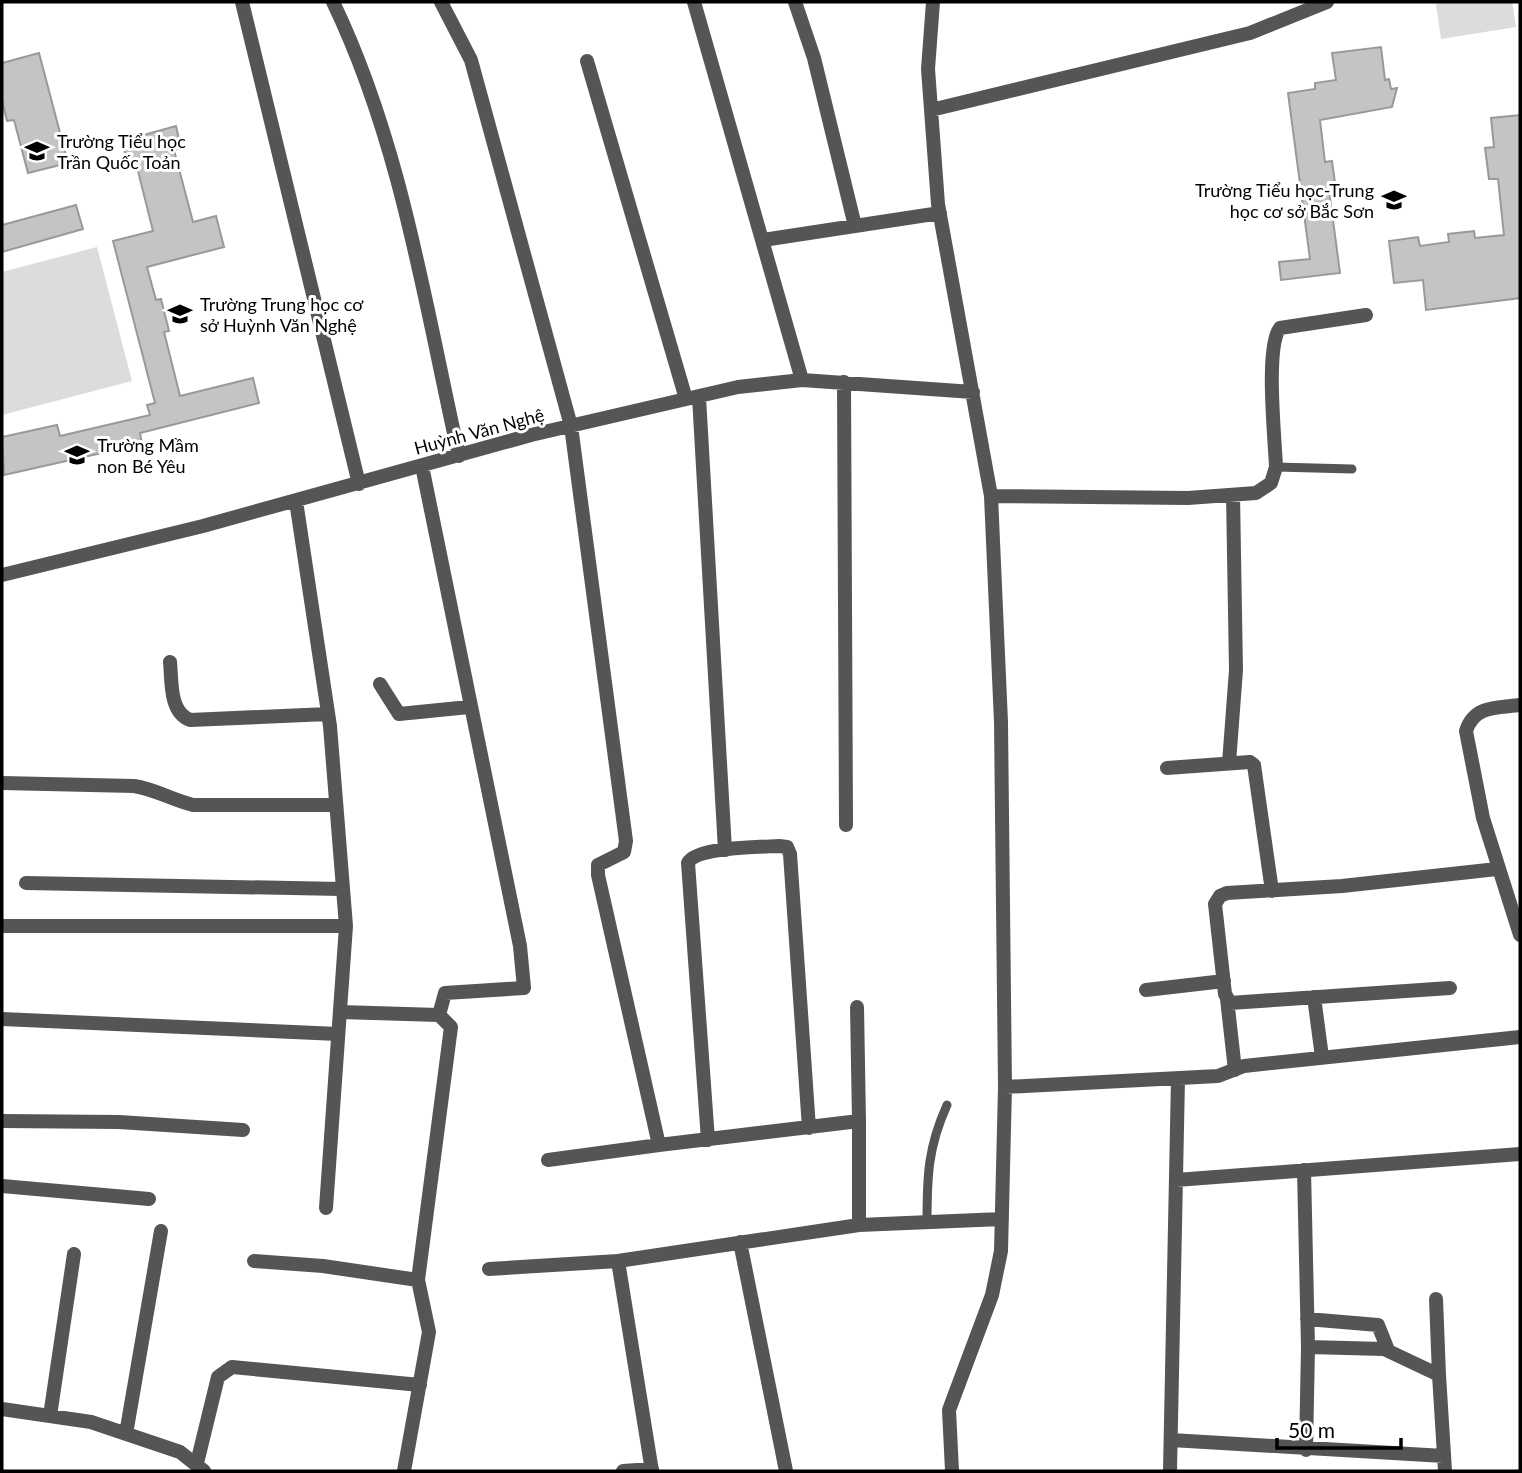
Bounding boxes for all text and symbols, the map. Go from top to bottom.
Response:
place label: Trường Tiểu học Trần Quốc Toản [57,130,186,173]
school or university icon: Trường Tiểu học Trần Quốc Toản [23,137,51,165]
place label: Trường Tiểu học-Trung học cơ sở Bắc Sơn [1195,179,1374,222]
school or university icon: Trường Tiểu học-Trung học cơ sở Bắc Sơn [1380,186,1408,214]
place label: Trường Trung học cơ sở Huỳnh Văn Nghệ [200,293,364,336]
school or university icon: Trường Trung học cơ sở Huỳnh Văn Nghệ [166,300,194,328]
street label: Huỳnh Văn Nghệ [411,403,547,459]
place label: Trường Mầm non Bé Yêu [97,434,199,477]
school or university icon: Trường Mầm non Bé Yêu [63,441,91,469]
scale bar [1277,1406,1401,1450]
text: 50 m [1288,1417,1335,1442]

